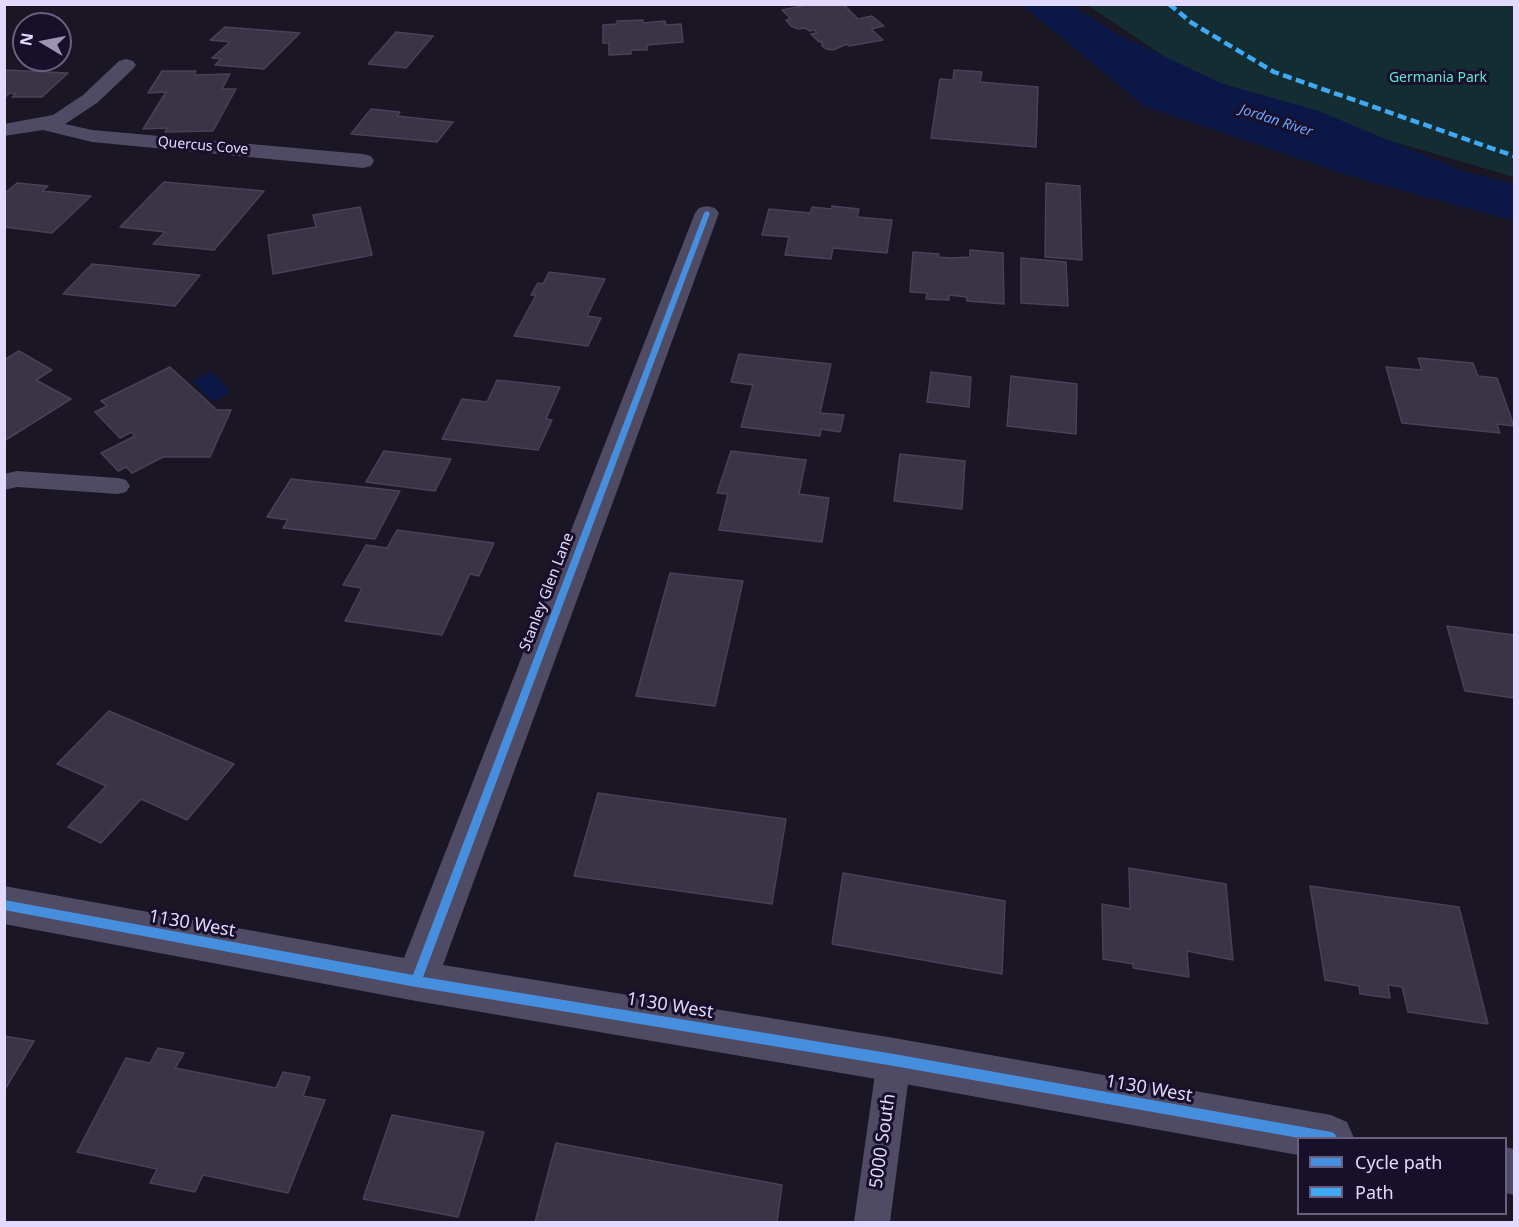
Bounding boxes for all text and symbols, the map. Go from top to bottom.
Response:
north arrow [12,12,72,72]
text: N [14,31,38,48]
park label: Germania Park [1389,70,1487,86]
water label: Jordan River [1237,101,1315,141]
street label: Quercus Cove [157,134,249,158]
street label: Stanley Glen Lane [516,530,578,654]
street label: 1130 West [147,906,237,942]
street label: 1130 West [625,988,715,1024]
street label: 1130 West [1104,1071,1194,1107]
street label: 5000 South [866,1092,900,1190]
legend [1297,1137,1507,1215]
text: Cycle path [1355,1150,1442,1174]
text: Path [1355,1180,1394,1204]

